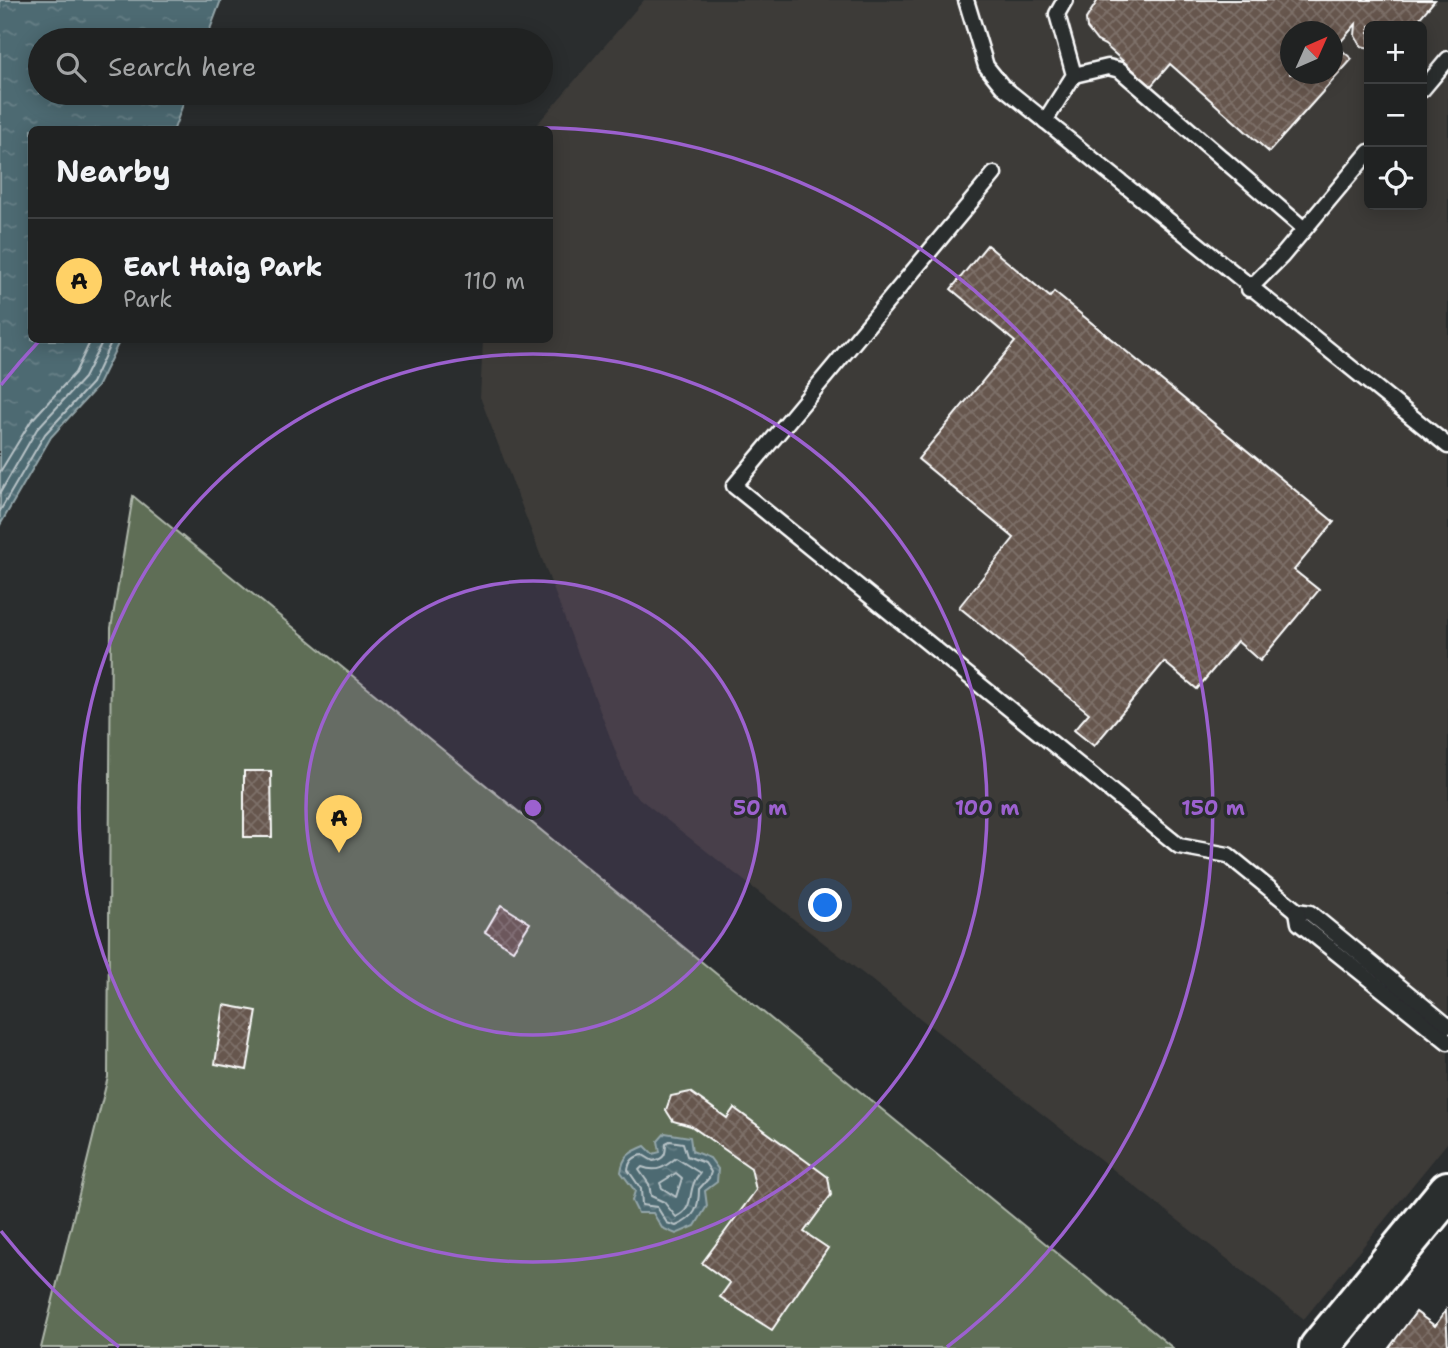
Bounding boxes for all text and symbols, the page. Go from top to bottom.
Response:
north arrow [1280,21,1343,84]
map controls [1364,21,1427,210]
button: + [1364,21,1427,84]
search box [28,28,553,105]
icon: search [52,48,90,86]
text: Search here [108,49,257,84]
button: − [1364,84,1427,147]
button: locate [1364,147,1427,210]
text: Nearby [56,151,171,192]
text: Earl Haig Park [123,249,322,284]
text: A [70,266,88,296]
text: 110 m [463,266,525,296]
text: Park [123,284,172,314]
text: 50 m [733,794,787,822]
text: 100 m [955,794,1019,822]
text: 150 m [1181,794,1245,822]
pin: A [316,795,362,853]
centre of rings [521,796,545,820]
your location [808,888,842,922]

